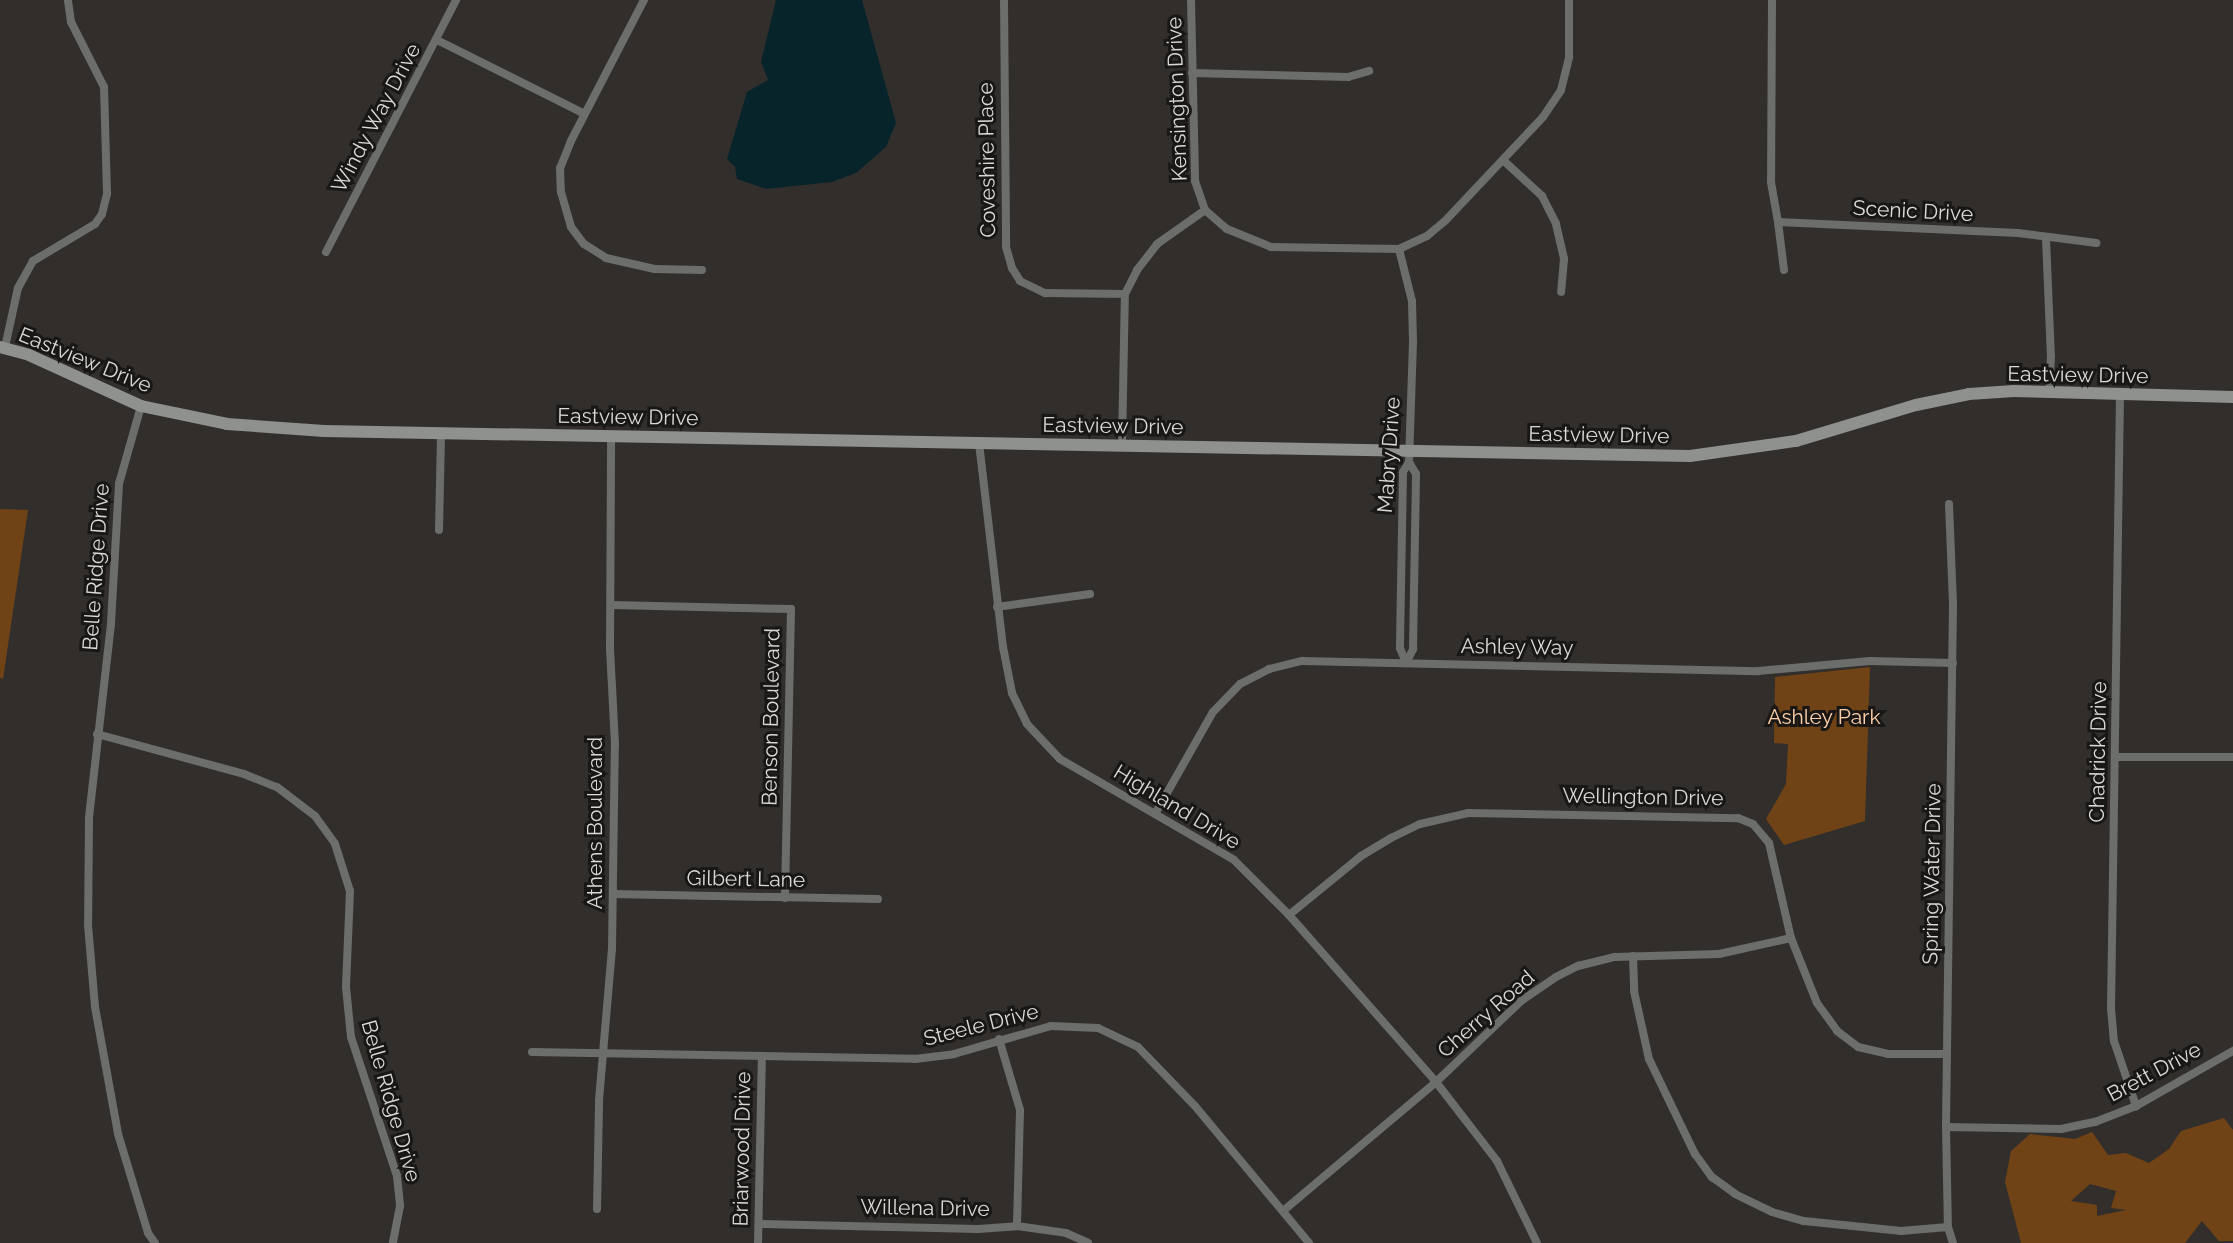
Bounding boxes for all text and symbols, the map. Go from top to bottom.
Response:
street label: Kensington Drive [1162,16,1192,182]
street label: Windy Way Drive [326,38,426,198]
street label: Coveshire Place [973,82,1001,238]
street label: Scenic Drive [1852,195,1974,227]
street label: Eastview Drive [15,322,155,398]
street label: Eastview Drive [2007,361,2149,389]
street label: Mabry Drive [1372,396,1406,514]
street label: Eastview Drive [557,403,699,431]
street label: Eastview Drive [1042,412,1184,440]
street label: Eastview Drive [1528,421,1670,449]
street label: Belle Ridge Drive [78,483,114,651]
street label: Benson Boulevard [757,628,785,806]
street label: Ashley Way [1460,633,1574,661]
street label: Chadrick Drive [2084,681,2112,823]
park label: Ashley Park [1767,704,1881,730]
street label: Athens Boulevard [582,737,608,909]
street label: Highland Drive [1109,759,1245,855]
street label: Wellington Drive [1562,783,1724,811]
street label: Spring Water Drive [1918,783,1946,965]
street label: Gilbert Lane [686,865,806,893]
street label: Cherry Road [1432,965,1540,1063]
street label: Steele Drive [921,999,1041,1051]
street label: Belle Ridge Drive [356,1017,426,1185]
street label: Brett Drive [2103,1037,2205,1107]
street label: Briarwood Drive [728,1071,756,1227]
street label: Willena Drive [860,1194,990,1222]

